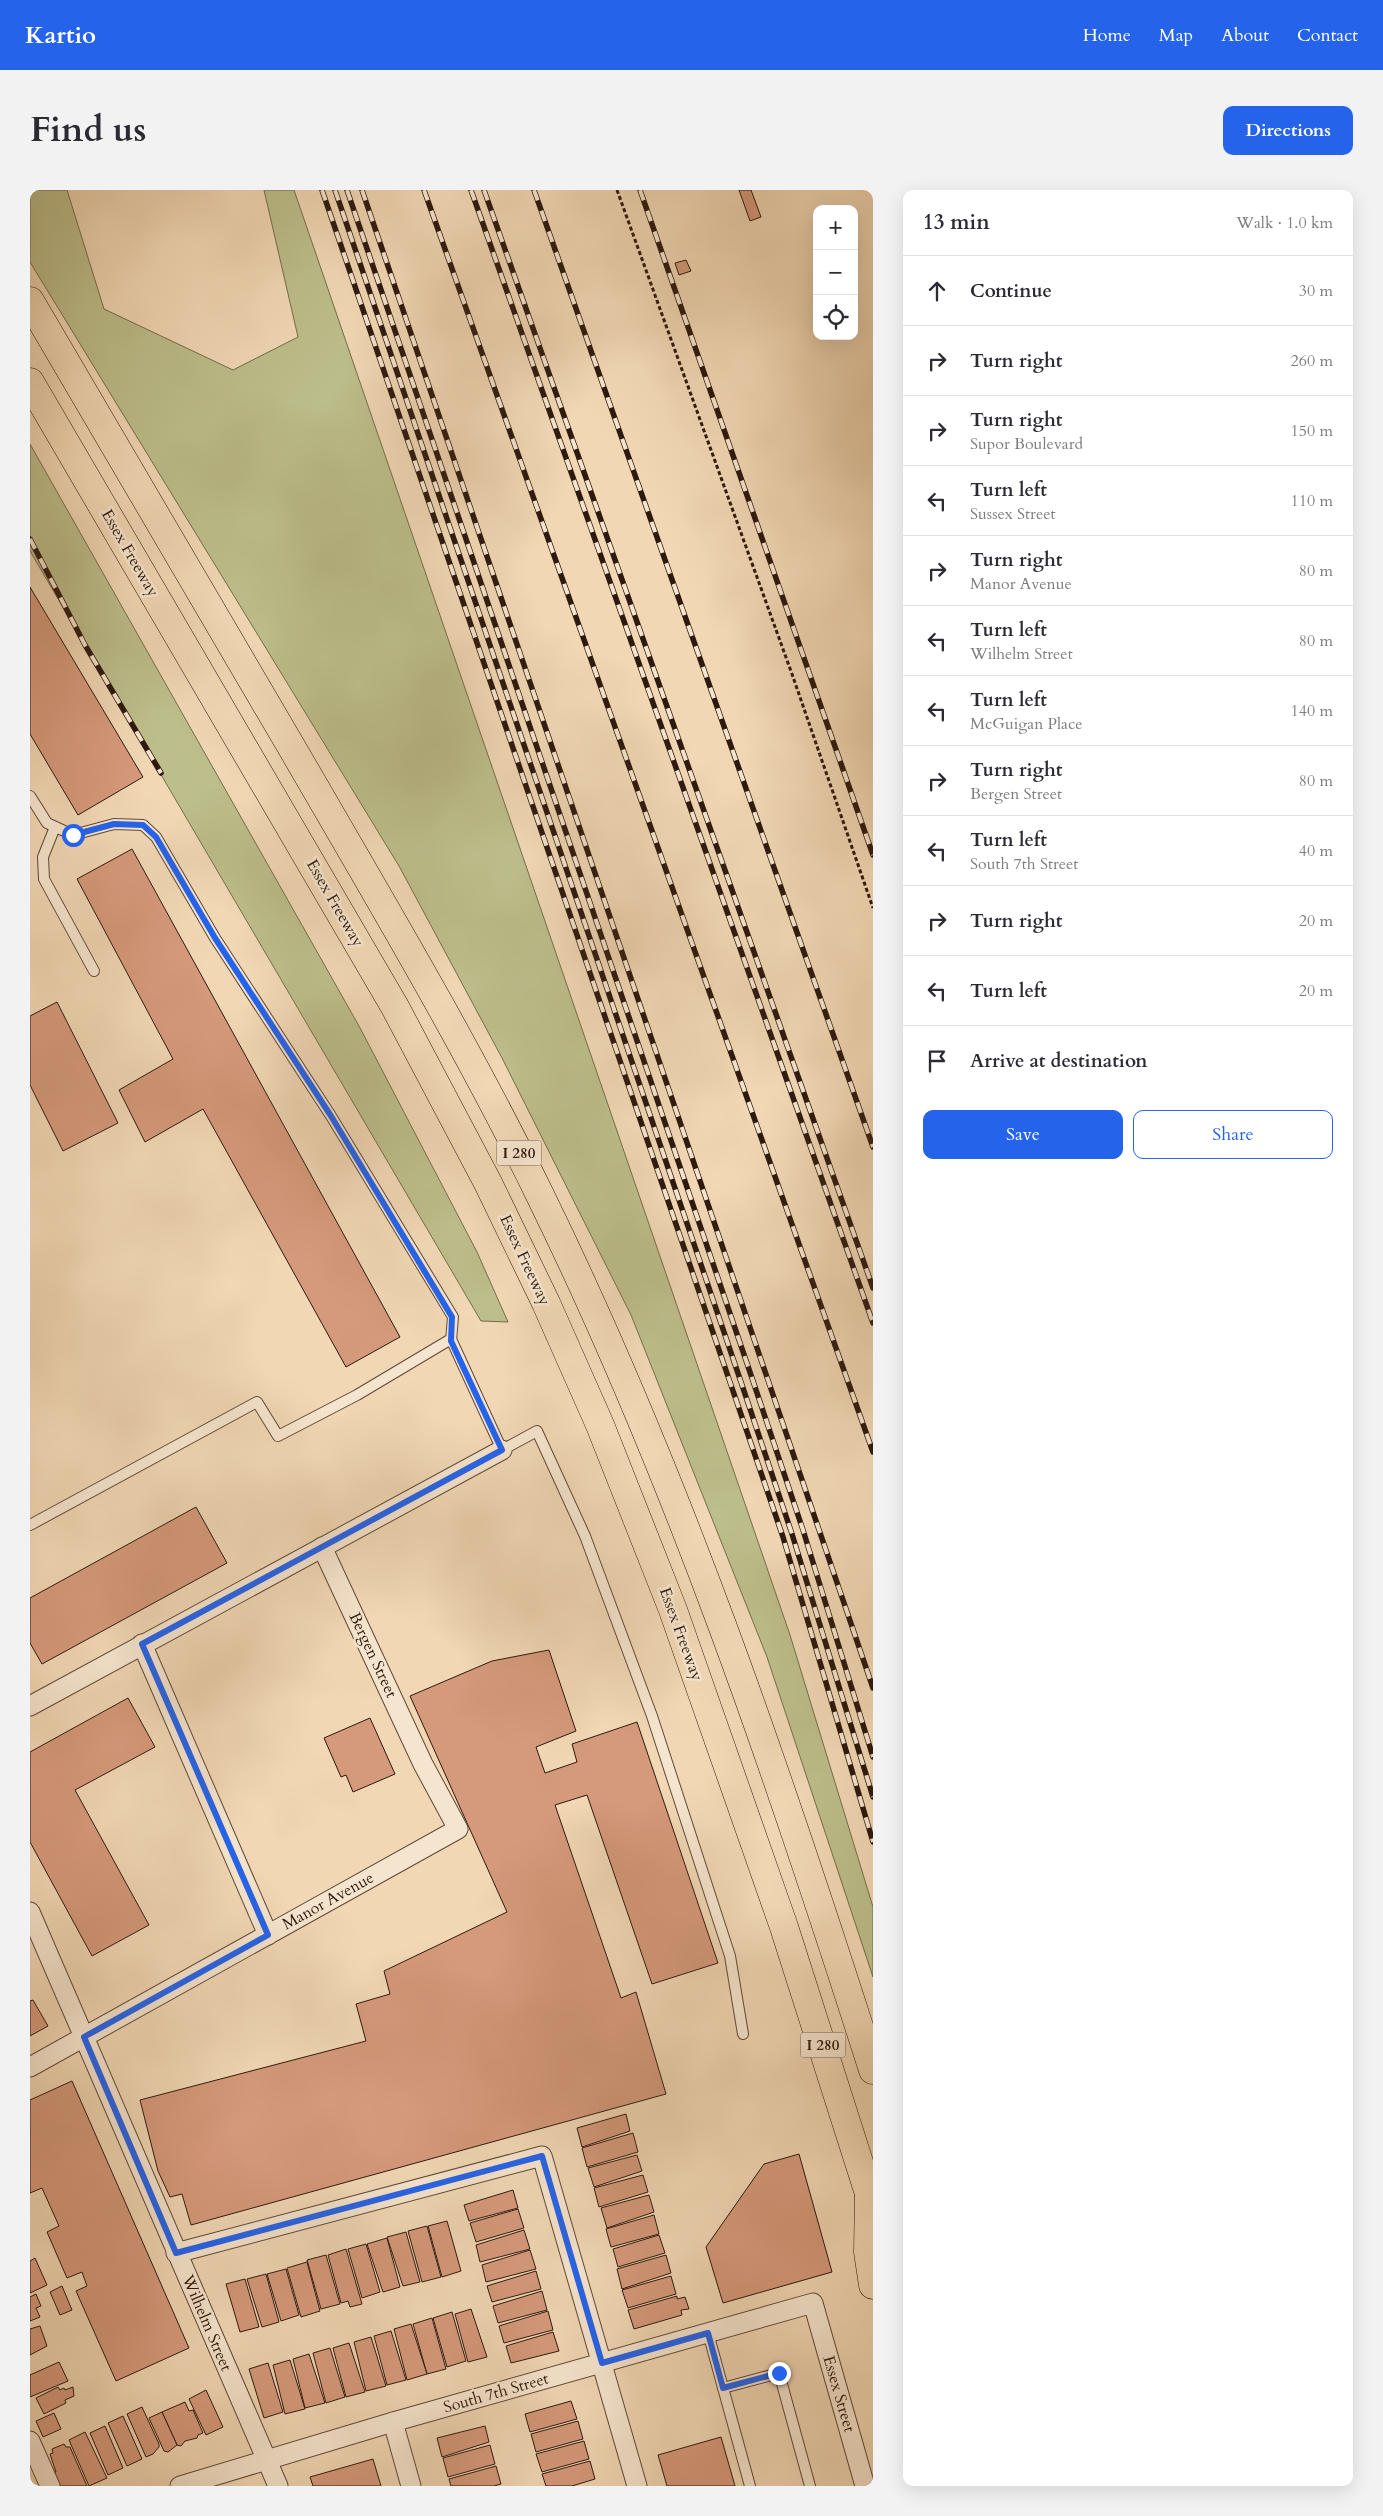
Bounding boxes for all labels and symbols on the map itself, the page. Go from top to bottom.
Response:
street label: Essex Freeway [96,505,164,601]
route start [62,824,85,847]
street label: Essex Freeway [301,855,369,951]
road number: I 280 [496,1140,542,1166]
street label: Essex Freeway [494,1211,556,1309]
street label: Essex Freeway [654,1584,708,1684]
street label: Bergen Street [344,1609,402,1701]
street label: Manor Avenue [278,1867,378,1935]
road number: I 280 [800,2032,846,2058]
street label: Wilhelm Street [176,2271,237,2375]
street label: Essex Street [818,2353,860,2435]
route end [768,2362,791,2385]
street label: South 7th Street [441,2367,551,2419]

